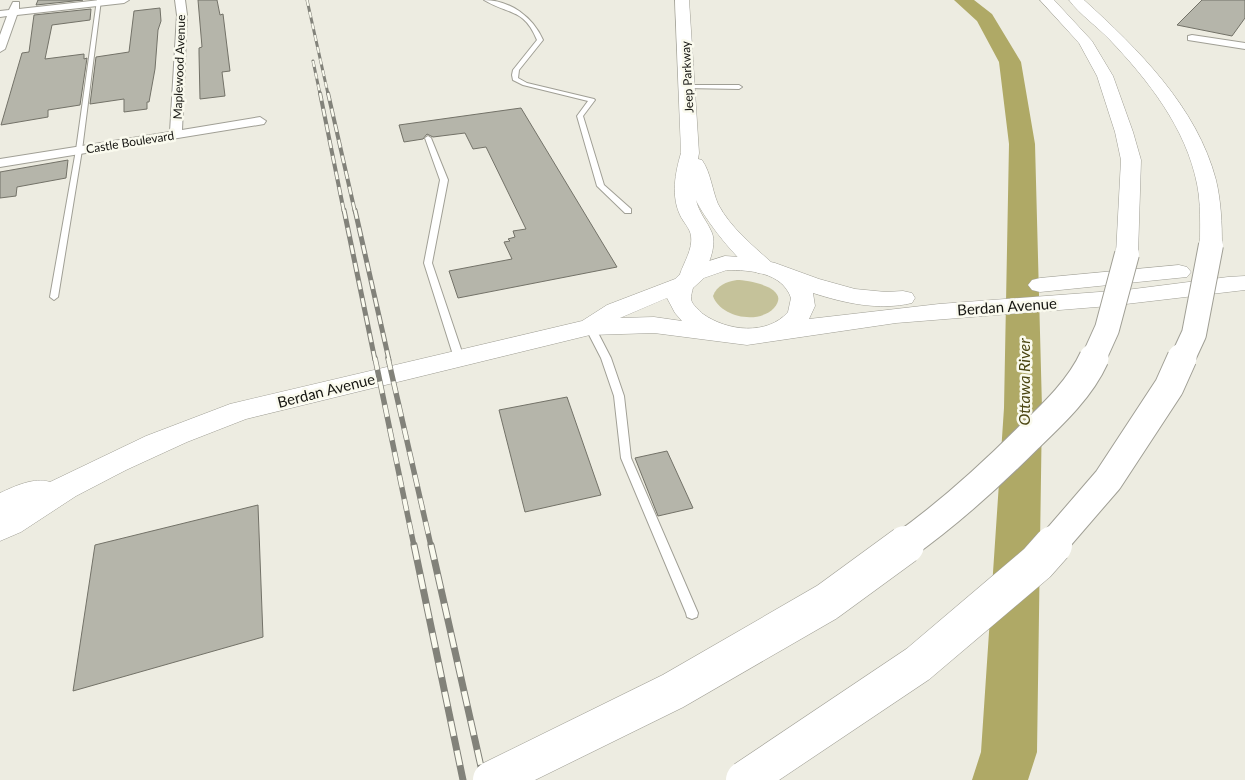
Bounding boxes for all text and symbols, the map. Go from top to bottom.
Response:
street label: Maplewood Avenue [170,14,188,120]
street label: Jeep Parkway [678,40,696,113]
street label: Castle Boulevard [85,128,175,156]
street label: Berdan Avenue [957,294,1058,318]
water label: Ottawa River [1014,338,1033,426]
street label: Berdan Avenue [275,369,377,411]

